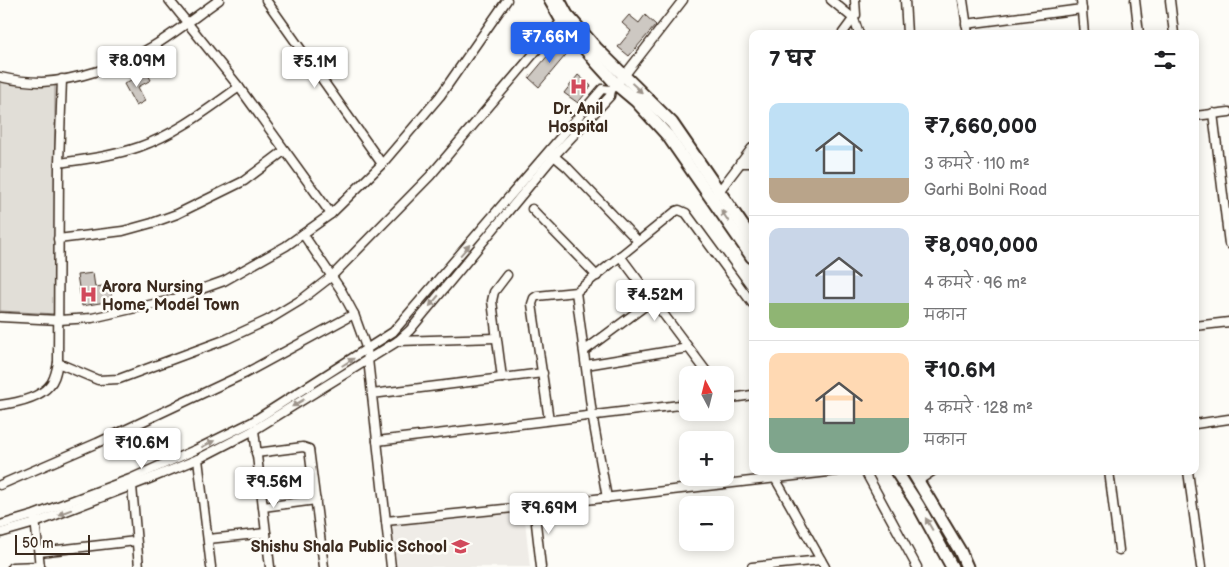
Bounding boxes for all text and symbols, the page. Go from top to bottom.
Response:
pin: ₹7.66M [509,22,591,64]
text: ₹7.66M [522,28,578,47]
pin: ₹8.09M [96,46,178,88]
pin: ₹5.1M [280,46,350,89]
icon: filters [1151,46,1179,74]
text: 7 घर [769,47,814,72]
text: ₹8.09M [108,52,166,71]
text: ₹5.1M [293,53,337,72]
hospital icon: Dr. Anil Hospital [568,76,588,96]
one-way arrow [631,82,643,94]
place label: Dr. Anil Hospital [548,100,608,137]
text: ₹7,660,000 [924,114,1037,139]
icon: home [809,123,869,183]
text: 3 कमरे · 110 m² [924,155,1030,174]
text: Garhi Bolni Road [924,181,1047,200]
one-way arrow [720,209,730,223]
text: ₹8,090,000 [924,233,1038,258]
one-way arrow [459,245,471,257]
icon: home [809,248,869,308]
text: 4 कमरे · 96 m² [924,274,1027,293]
place label: Arora Nursing Home, Model Town [101,278,239,315]
pin: ₹4.52M [614,280,696,322]
hospital icon: Arora Nursing Home, Model Town [78,285,98,305]
text: ₹4.52M [627,286,683,305]
one-way arrow [428,294,439,307]
text: मकान [924,306,966,325]
one-way arrow [342,357,355,366]
text: ₹10.6M [924,358,996,383]
north arrow [679,366,734,421]
map controls [679,366,734,551]
icon: home [809,373,869,433]
one-way arrow [292,399,305,408]
text: 4 कमरे · 128 m² [924,399,1033,418]
pin: ₹10.6M [101,428,183,470]
button: + [679,431,734,486]
text: मकान [924,431,966,450]
text: ₹10.6M [115,434,169,453]
one-way arrow [201,439,215,447]
pin: ₹9.56M [233,466,315,509]
text: ₹9.56M [246,473,302,492]
pin: ₹9.69M [508,492,590,535]
button: − [679,496,734,551]
text: ₹9.69M [521,499,577,518]
one-way arrow [58,508,72,516]
one-way arrow [925,517,933,532]
scale bar [15,532,90,555]
text: 50 m [22,535,54,552]
school or university icon: Shishu Shala Public School [451,536,471,556]
place label: Shishu Shala Public School [251,538,447,557]

